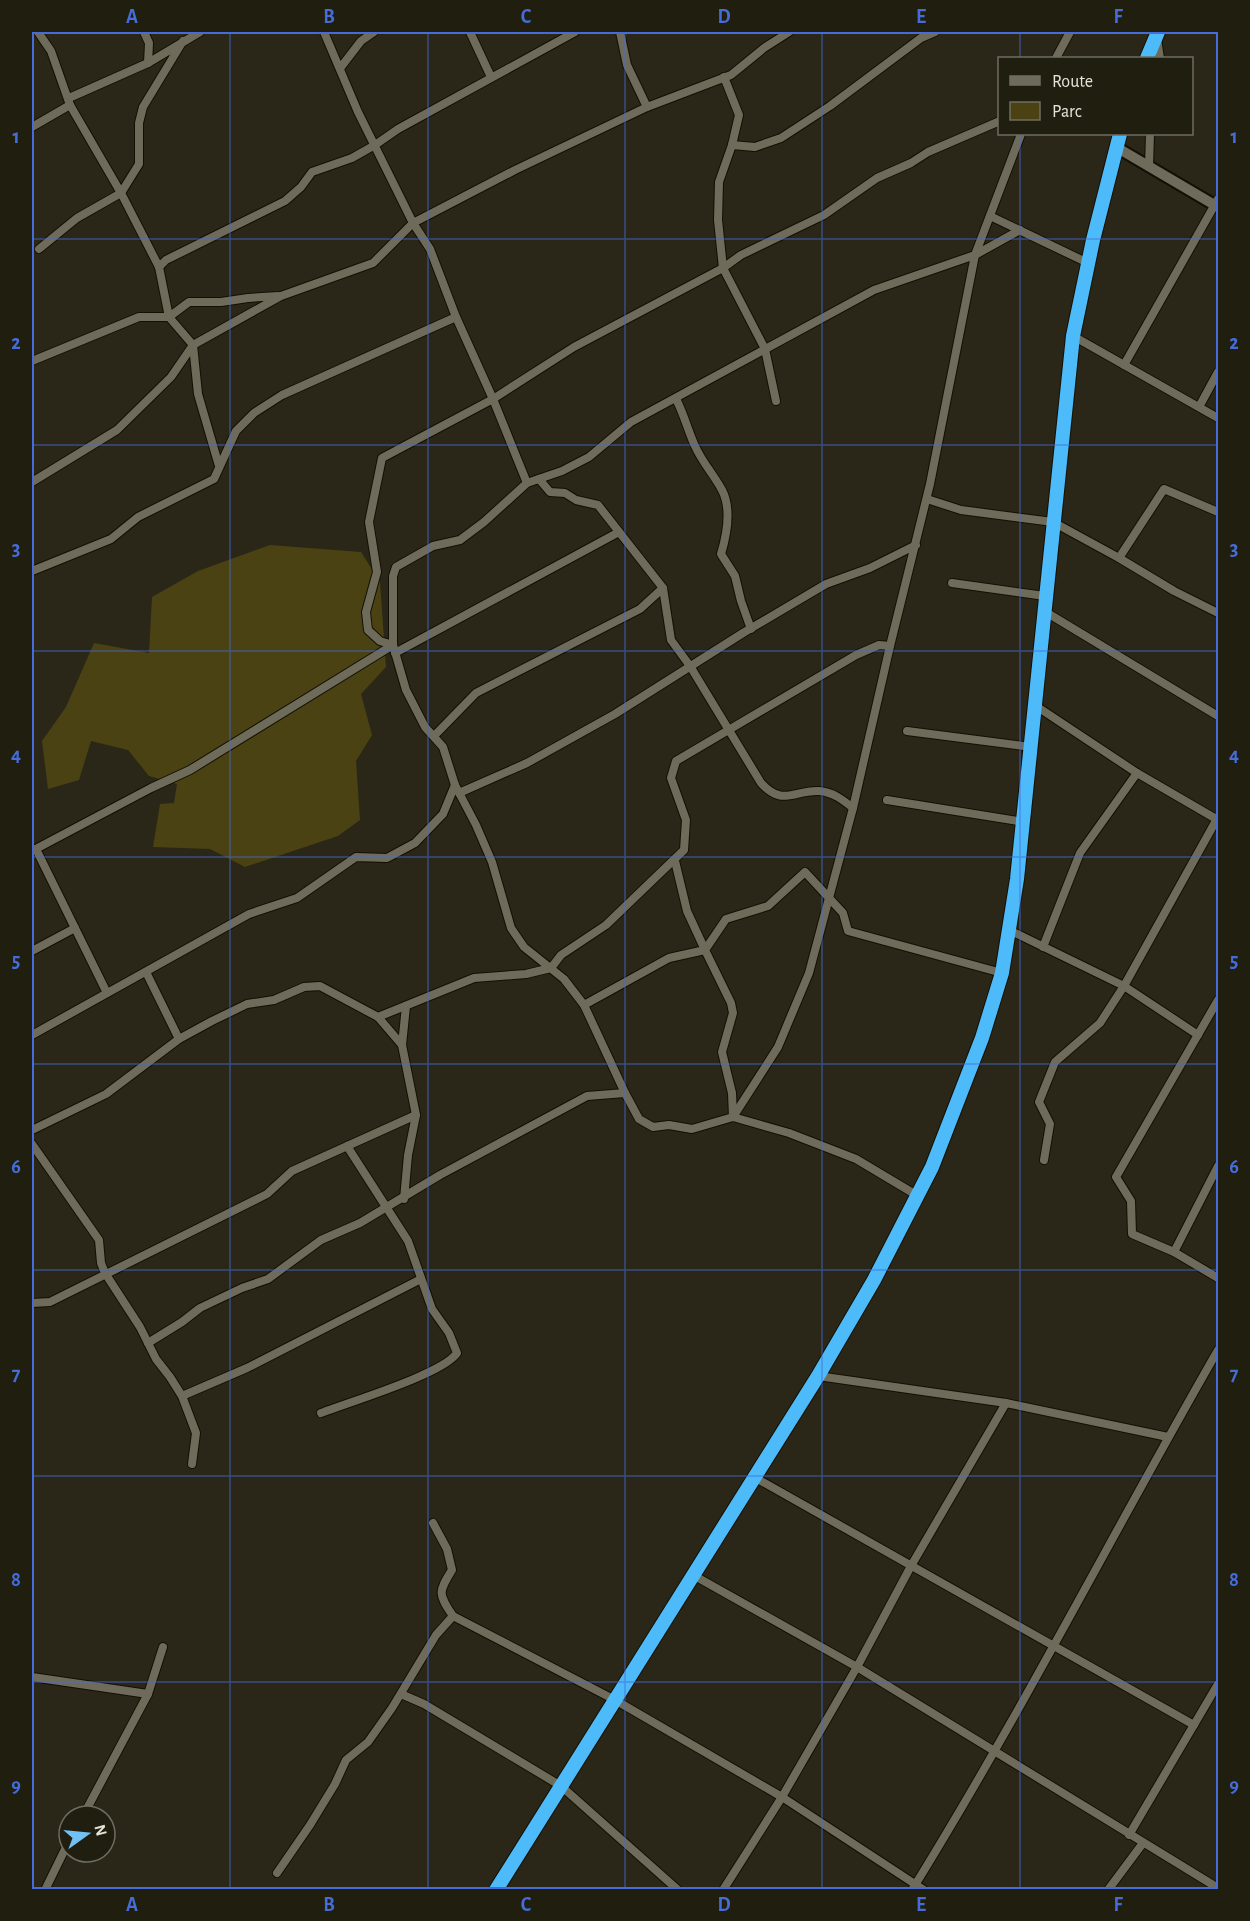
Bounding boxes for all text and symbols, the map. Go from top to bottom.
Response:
text: A [126,7,138,27]
text: B [323,7,335,27]
text: C [521,7,532,27]
text: D [717,7,731,27]
text: E [916,7,926,27]
text: F [1113,7,1123,27]
legend [998,57,1193,135]
text: Route [1052,73,1093,91]
text: Parc [1052,103,1082,121]
text: 1 [12,127,20,147]
text: 1 [1230,127,1238,147]
text: 2 [11,333,21,353]
text: 2 [1229,333,1239,353]
text: 3 [12,539,20,559]
text: 3 [1230,539,1238,559]
text: 4 [11,745,21,765]
text: 4 [1229,745,1239,765]
text: 5 [12,951,20,971]
text: 5 [1230,951,1238,971]
text: 6 [11,1157,21,1177]
text: 6 [1229,1157,1239,1177]
text: 7 [12,1364,21,1384]
text: 7 [1230,1364,1239,1384]
text: 8 [11,1570,21,1590]
text: 8 [1229,1570,1239,1590]
text: 9 [11,1776,21,1796]
text: 9 [1229,1776,1239,1796]
north arrow [57,1804,117,1864]
text: N [91,1823,110,1838]
text: A [126,1895,138,1915]
text: B [323,1895,335,1915]
text: C [521,1895,532,1915]
text: D [717,1895,731,1915]
text: E [916,1895,926,1915]
text: F [1113,1895,1123,1915]

